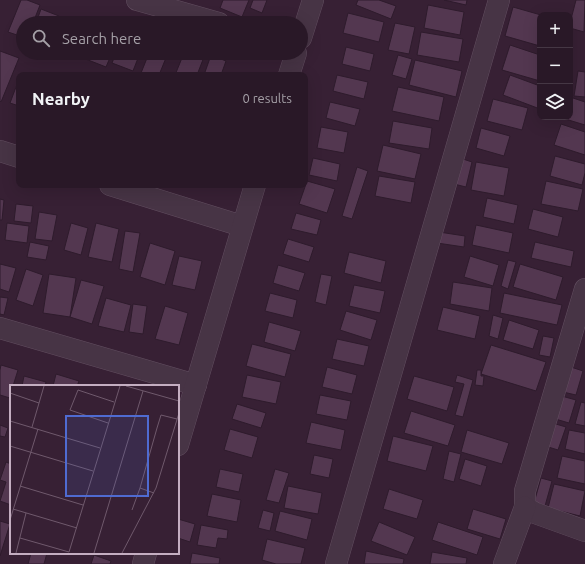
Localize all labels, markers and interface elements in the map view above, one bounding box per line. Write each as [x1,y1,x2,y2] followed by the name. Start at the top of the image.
[537,12,573,120] map controls
[537,12,573,48] button: +
[16,16,308,60] search box
[30,27,52,49] icon: search
[62,30,141,47] text: Search here
[537,48,573,84] button: −
[537,84,573,120] button: layers
[32,89,90,108] text: Nearby
[242,91,292,105] text: 0 results
[10,385,179,554] inset map

